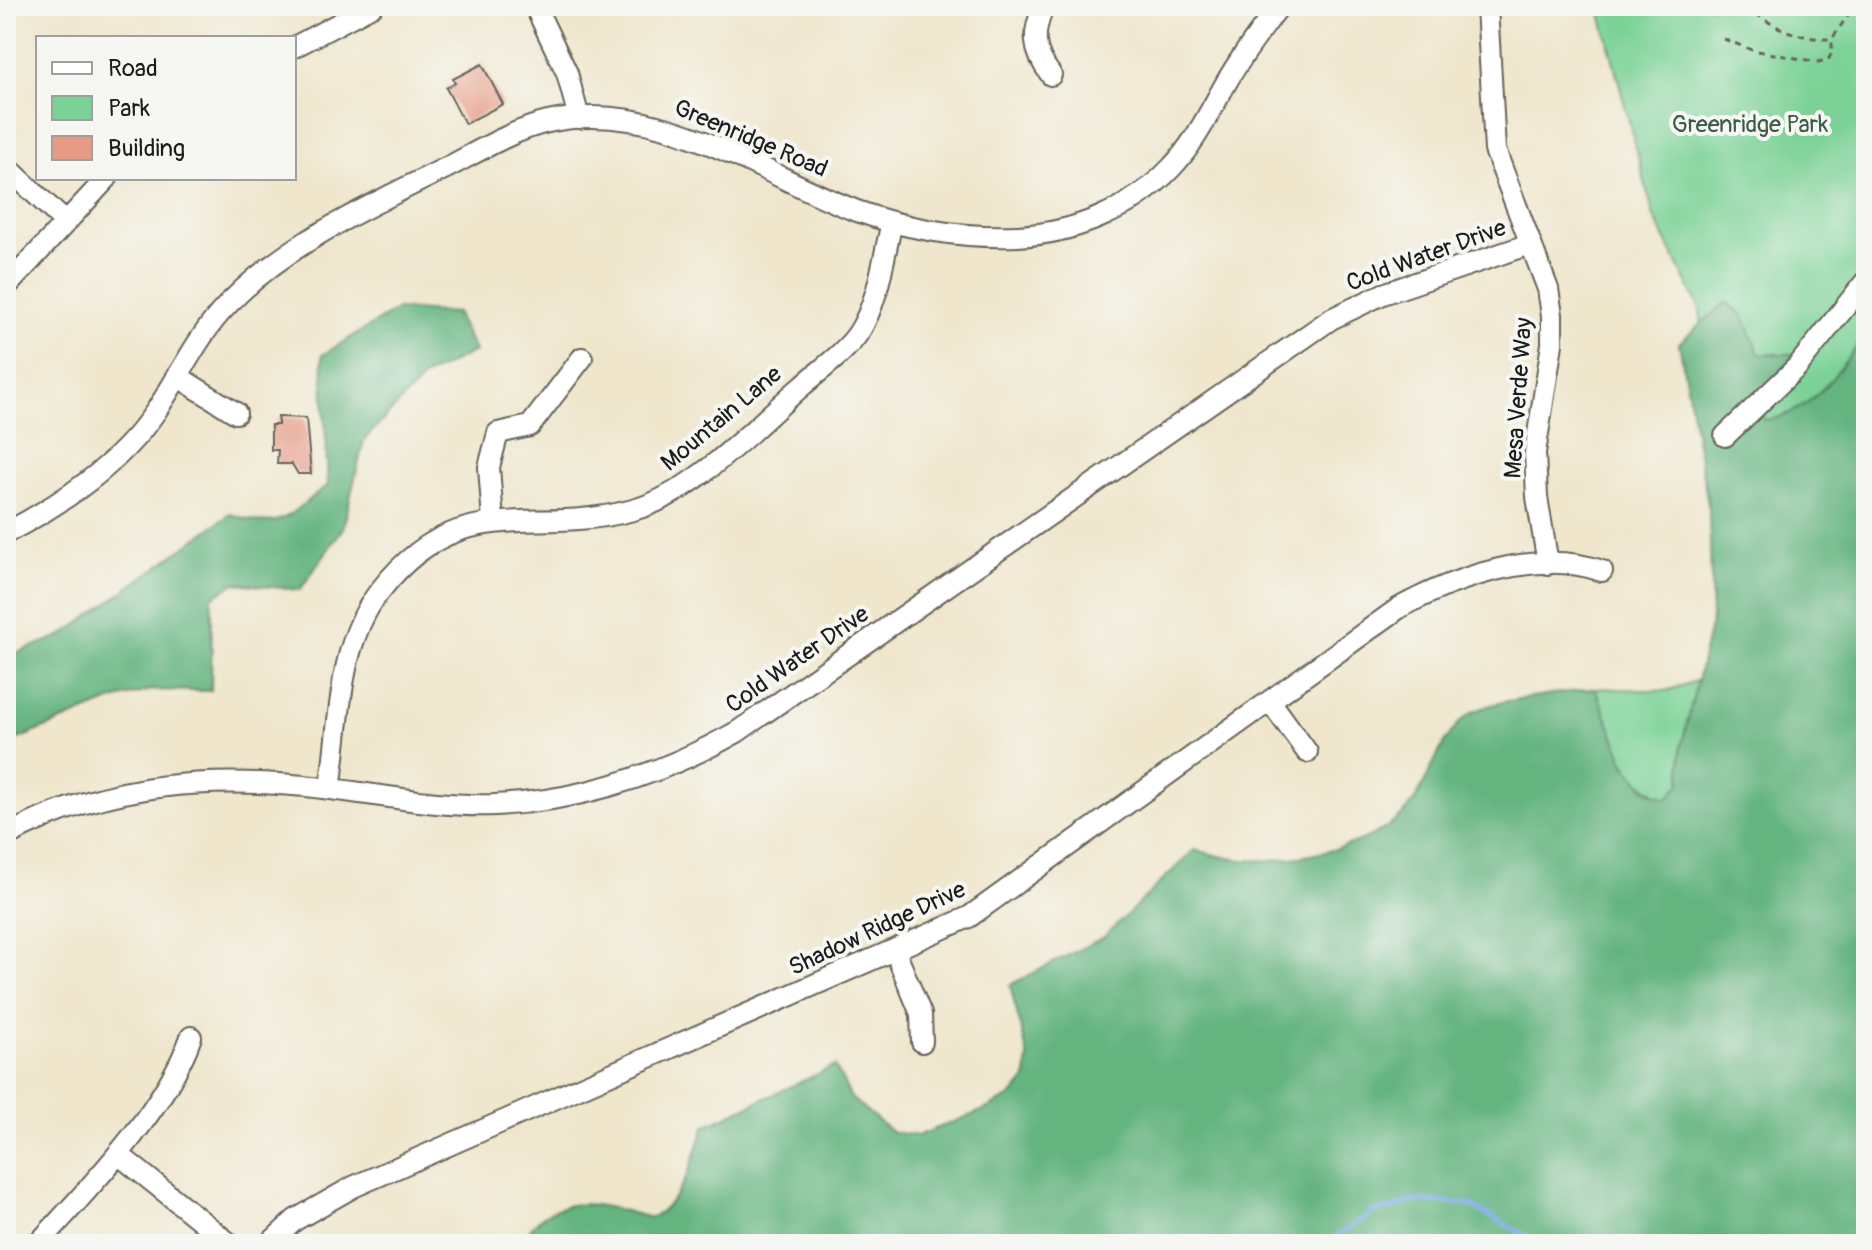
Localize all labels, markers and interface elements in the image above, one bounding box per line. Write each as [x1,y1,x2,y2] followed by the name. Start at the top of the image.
[36,36,296,180] legend
[108,54,158,83] text: Road
[670,93,832,184] street label: Greenridge Road
[108,94,150,123] text: Park
[1672,110,1828,139] park label: Greenridge Park
[108,134,185,163] text: Building
[1342,213,1510,298] street label: Cold Water Drive
[1498,316,1539,480] street label: Mesa Verde Way
[655,359,788,477] street label: Mountain Lane
[720,599,874,719] street label: Cold Water Drive
[784,875,970,982] street label: Shadow Ridge Drive

